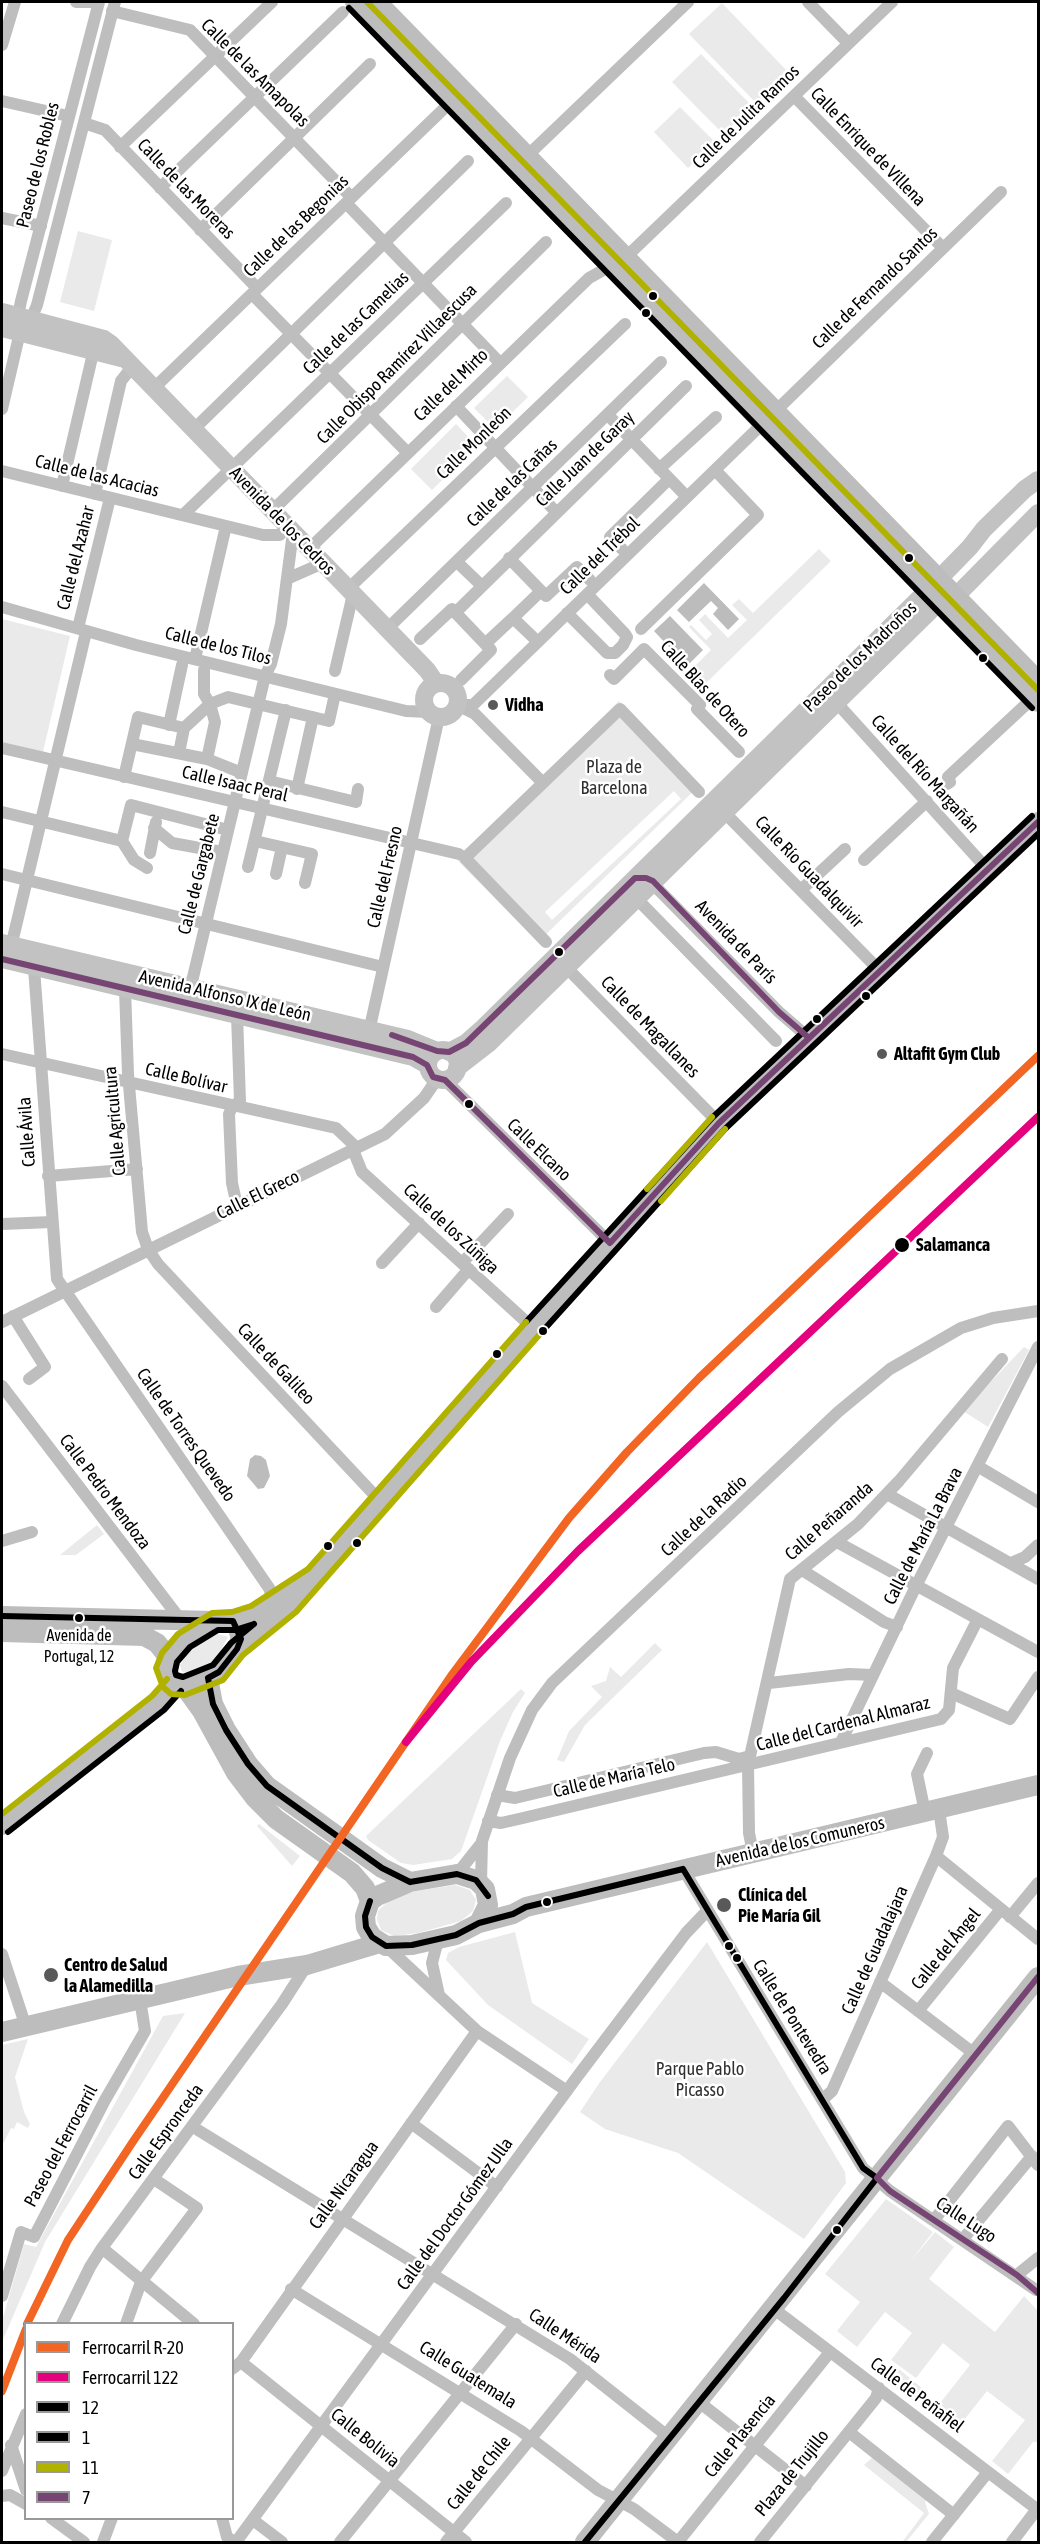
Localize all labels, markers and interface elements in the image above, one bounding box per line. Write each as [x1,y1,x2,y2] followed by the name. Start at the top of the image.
[196,14,314,132] street label: Calle de las Amapolas
[688,61,804,173] street label: Calle de Julita Ramos
[806,83,930,211] street label: Calle Enrique de Villena
[12,100,64,230] street label: Paseo de los Robles
[133,134,239,244] street label: Calle de las Moreras
[239,170,353,282] street label: Calle de las Begonias
[808,223,942,353] street label: Calle de Fernando Santos
[299,267,413,379] street label: Calle de las Camelias
[312,279,482,449] street label: Calle Obispo Ramírez Villaescusa
[647,290,659,302] unlabelled marker
[640,307,652,319] unlabelled marker
[409,344,493,426] street label: Calle del Mirto
[432,402,516,484] street label: Calle Monleón
[531,407,639,511] street label: Calle Juan de Garay
[462,434,562,532] street label: Calle de las Cañas
[33,450,161,502] street label: Calle de las Acacias
[225,462,339,580] street label: Avenida de los Cedros
[53,504,99,612] street label: Calle del Azahar
[556,513,644,599] street label: Calle del Trébol
[903,552,915,564] unlabelled marker
[799,597,921,717] street label: Paseo de los Madroños
[163,622,273,670] street label: Calle de los Tilos
[656,636,754,742] street label: Calle Blas de Otero
[977,652,989,664] unlabelled marker
[505,694,544,716] place label: Vidha
[486,698,500,712] marker: Vidha
[866,711,984,837] street label: Calle del Río Margañán
[580,756,648,798] park label: Plaza de Barcelona
[180,761,290,807] street label: Calle Isaac Peral
[174,811,224,937] street label: Calle de Gargabete
[750,812,868,932] street label: Calle Río Guadalquivir
[363,824,407,930] street label: Calle del Fresno
[691,896,781,988] street label: Avenida de París
[553,946,565,958] unlabelled marker
[137,966,313,1026] street label: Avenida Alfonso IX de León
[596,972,704,1082] street label: Calle de Magallanes
[860,990,872,1002] unlabelled marker
[811,1013,823,1025] unlabelled marker
[894,1043,1000,1065] place label: Altafit Gym Club
[875,1047,889,1061] marker: Altafit Gym Club
[143,1058,229,1098] street label: Calle Bolívar
[99,1065,131,1177] street label: Calle Agricultura
[14,1096,40,1168] street label: Calle Ávila
[463,1098,475,1110] unlabelled marker
[502,1114,576,1186] street label: Calle Elcano
[213,1166,303,1224] street label: Calle El Greco
[399,1179,503,1279] street label: Calle de los Zúñiga
[916,1234,990,1256] place label: Salamanca
[893,1236,911,1254] marker: Salamanca
[233,1319,319,1409] street label: Calle de Galileo
[537,1325,549,1337] unlabelled marker
[491,1348,503,1360] unlabelled marker
[132,1364,240,1506] street label: Calle de Torres Quevedo
[55,1430,155,1554] street label: Calle Pedro Mendoza
[879,1464,967,1608] street label: Calle de María La Brava
[657,1471,751,1561] street label: Calle de la Radio
[781,1477,877,1565] street label: Calle Peñaranda
[351,1537,363,1549] unlabelled marker
[322,1540,334,1552] unlabelled marker
[73,1612,85,1624] marker: Avenida de Portugal, 12
[44,1626,114,1664] place label: Avenida de Portugal, 12
[754,1692,932,1756] street label: Calle del Cardenal Almaraz
[551,1753,677,1803] street label: Calle de María Telo
[713,1812,887,1872] street label: Avenida de los Comuneros
[837,1883,913,2017] street label: Calle de Guadalajara
[738,1884,821,1926] place label: Clínica del Pie María Gil
[541,1896,553,1908] unlabelled marker
[715,1896,733,1914] marker: Clínica del Pie María Gil
[907,1904,985,1994] street label: Calle del Ángel
[723,1940,735,1952] unlabelled marker
[731,1952,743,1964] unlabelled marker
[64,1954,168,1996] place label: Centro de Salud la Alamedilla
[748,1955,836,2079] street label: Calle de Pontevedra
[42,1966,60,1984] marker: Centro de Salud la Alamedilla
[656,2058,744,2100] park label: Parque Pablo Picasso
[124,2080,208,2184] street label: Calle Espronceda
[20,2081,102,2211] street label: Paseo del Ferrocarril
[392,2133,518,2295] street label: Calle del Doctor Gómez Ulla
[305,2136,383,2234] street label: Calle Nicaragua
[932,2192,1000,2248] street label: Calle Lugo
[831,2224,843,2236] unlabelled marker
[525,2304,605,2368] street label: Calle Mérida
[24,2322,234,2520] legend
[82,2337,184,2358] text: Ferrocarril R-20
[415,2337,521,2413] street label: Calle Guatemala
[866,2353,968,2437] street label: Calle de Peñafiel
[82,2367,179,2388] text: Ferrocarril 122
[700,2390,780,2482] street label: Calle Plasencia
[82,2397,99,2418] text: 12
[326,2404,404,2472] street label: Calle Bolivia
[750,2425,834,2521] street label: Plaza de Trujillo
[82,2427,90,2448] text: 1
[442,2431,516,2515] street label: Calle de Chile
[82,2457,99,2478] text: 11
[82,2487,90,2508] text: 7

